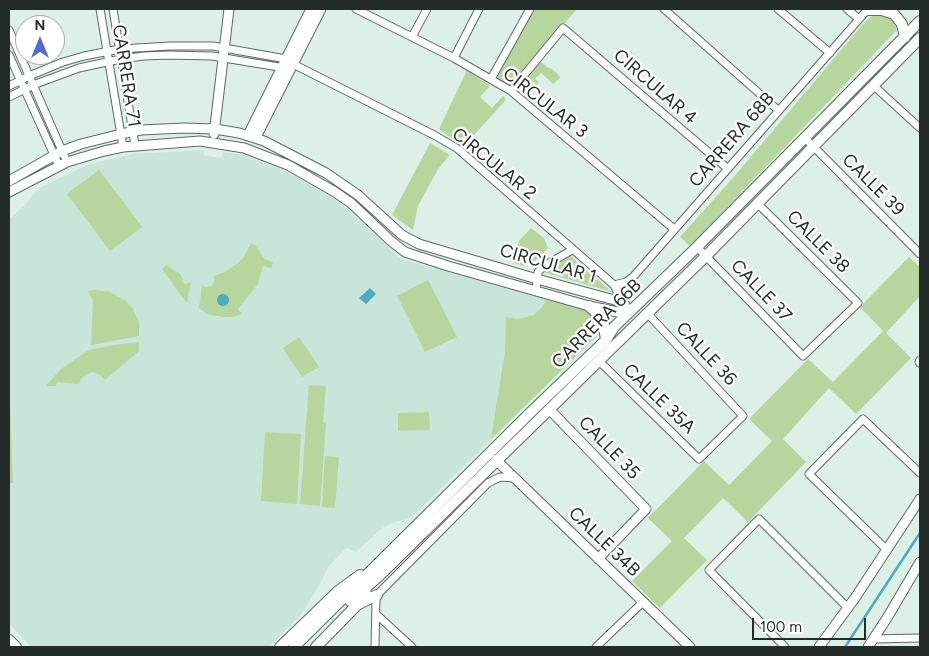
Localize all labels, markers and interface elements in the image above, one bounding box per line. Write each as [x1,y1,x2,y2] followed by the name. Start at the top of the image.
[15,15,65,65] north arrow
[35,17,45,34] text: N
[107,23,145,129] street label: CARRERA 71
[609,45,701,129] street label: CIRCULAR 4
[498,63,592,143] street label: CIRCULAR 3
[685,88,779,192] street label: CARRERA 68B
[448,123,540,205] street label: CIRCULAR 2
[837,149,909,221] street label: CALLE 39
[782,206,854,278] street label: CALLE 38
[497,240,599,288] street label: CIRCULAR 1
[726,255,796,327] street label: CALLE 37
[548,275,646,373] street label: CARRERA 66B
[671,318,741,390] street label: CALLE 36
[619,360,699,438] street label: CALLE 35A
[574,412,644,484] street label: CALLE 35
[564,503,644,581] street label: CALLE 34B
[754,608,868,640] scale bar
[760,618,802,636] text: 100 m

